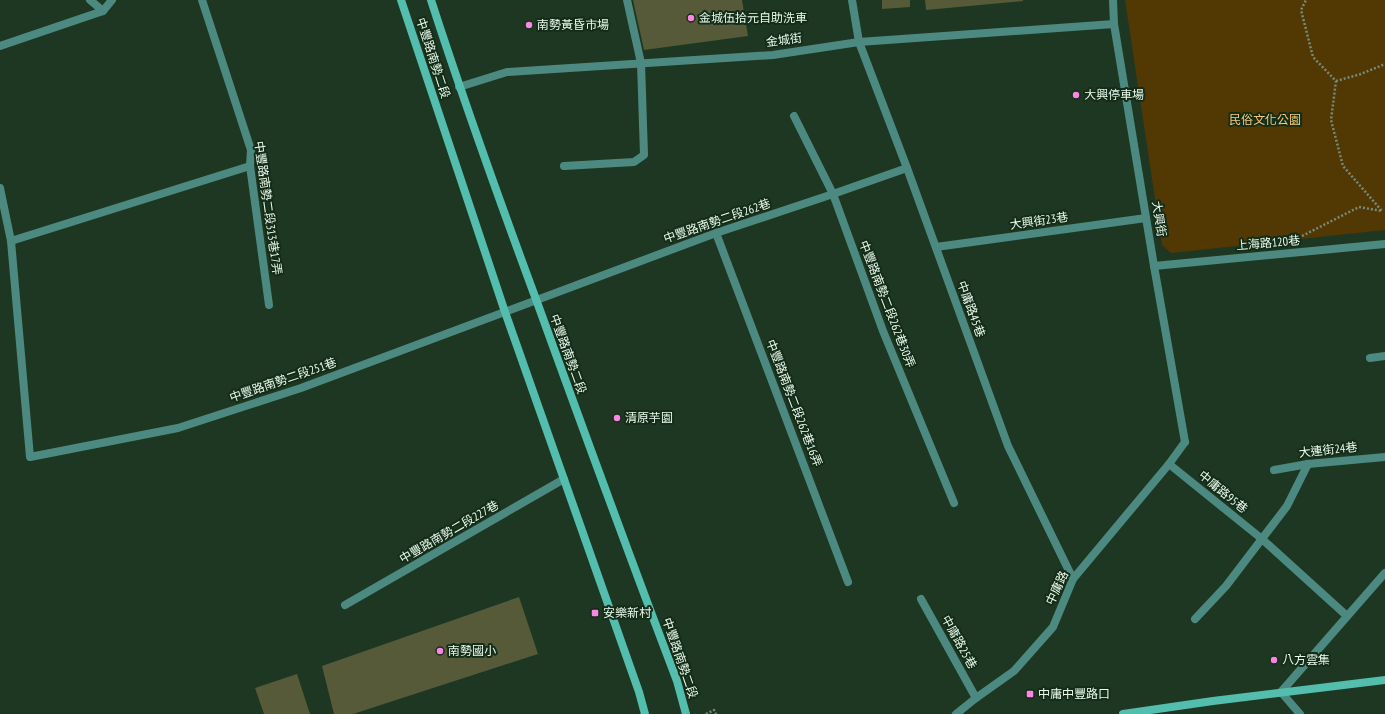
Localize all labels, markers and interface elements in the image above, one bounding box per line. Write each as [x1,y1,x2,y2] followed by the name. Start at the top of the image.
[699,10,807,25] place label: 金城伍拾元自助洗車
[686,13,696,23] marker: 金城伍拾元自助洗車
[413,16,454,100] street label: 中豐路南勢二段
[537,17,609,32] place label: 南勢黃昏市場
[524,20,534,30] marker: 南勢黃昏市場
[765,30,803,49] street label: 金城街
[1084,87,1144,102] place label: 大興停車場
[1071,90,1081,100] marker: 大興停車場
[1229,112,1301,127] park label: 民俗文化公園
[252,140,285,276] street label: 中豐路南勢二段313巷17弄
[661,195,772,246] street label: 中豐路南勢二段262巷
[1149,200,1170,238] street label: 大興街
[1009,209,1069,232] street label: 大興街23巷
[1235,232,1301,253] street label: 上海路120巷
[856,238,919,370] street label: 中豐路南勢二段262巷30弄
[954,279,989,339] street label: 中庸路45巷
[547,312,590,396] street label: 中豐路南勢二段
[763,337,826,469] street label: 中豐路南勢二段262巷16弄
[227,354,338,405] street label: 中豐路南勢二段251巷
[625,410,673,425] place label: 清原芋園
[612,413,622,423] marker: 清原芋園
[1298,439,1358,460] street label: 大連街24巷
[1196,467,1251,516] street label: 中庸路95巷
[396,497,501,566] street label: 中豐路南勢二段227巷
[1042,568,1071,607] street label: 中庸路
[603,605,652,620] place label: 安樂新村
[590,608,600,618] marker: 安樂新村
[939,612,980,671] street label: 中庸路25巷
[660,616,701,700] street label: 中豐路南勢二段
[448,643,496,658] place label: 南勢國小
[435,646,445,656] marker: 南勢國小
[1282,652,1330,667] place label: 八方雲集
[1269,655,1279,665] marker: 八方雲集
[1038,686,1110,701] place label: 中庸中豐路口
[1025,689,1035,699] marker: 中庸中豐路口

